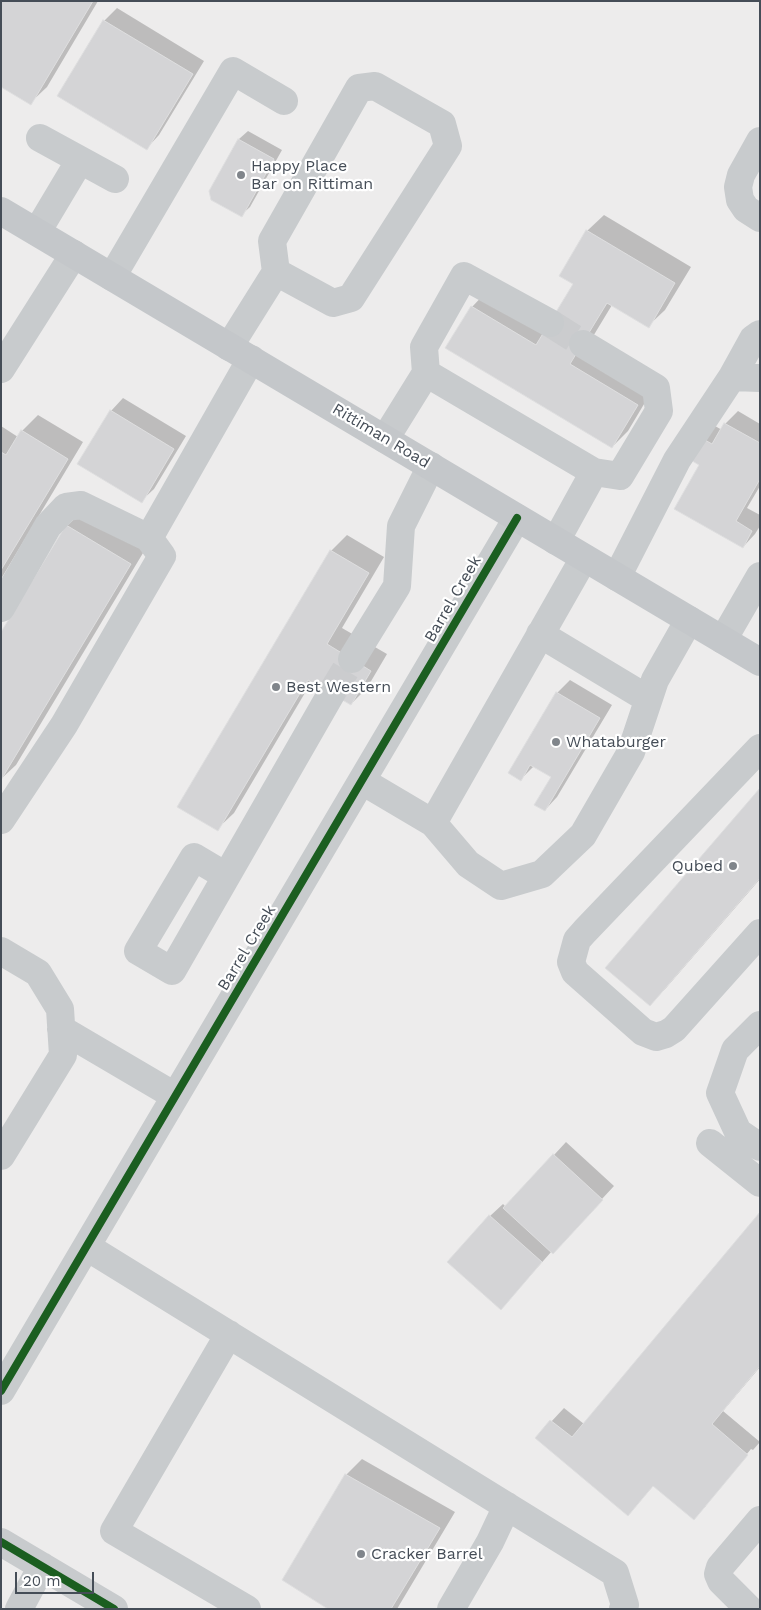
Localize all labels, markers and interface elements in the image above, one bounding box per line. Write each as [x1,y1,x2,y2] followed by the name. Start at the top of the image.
[251,156,373,194] place label: Happy Place Bar on Rittiman
[235,169,247,181] marker: Happy Place Bar on Rittiman
[329,399,433,473] street label: Rittiman Road
[421,552,485,646] street label: Barrel Creek
[286,677,391,697] place label: Best Western
[270,681,282,693] marker: Best Western
[566,732,666,752] place label: Whataburger
[550,736,562,748] marker: Whataburger
[672,856,723,876] place label: Qubed
[727,860,739,872] marker: Qubed
[214,902,280,994] street label: Barrel Creek
[371,1544,483,1564] place label: Cracker Barrel
[355,1548,367,1560] marker: Cracker Barrel
[18,1562,96,1594] scale bar
[23,1572,61,1590] text: 20 m

